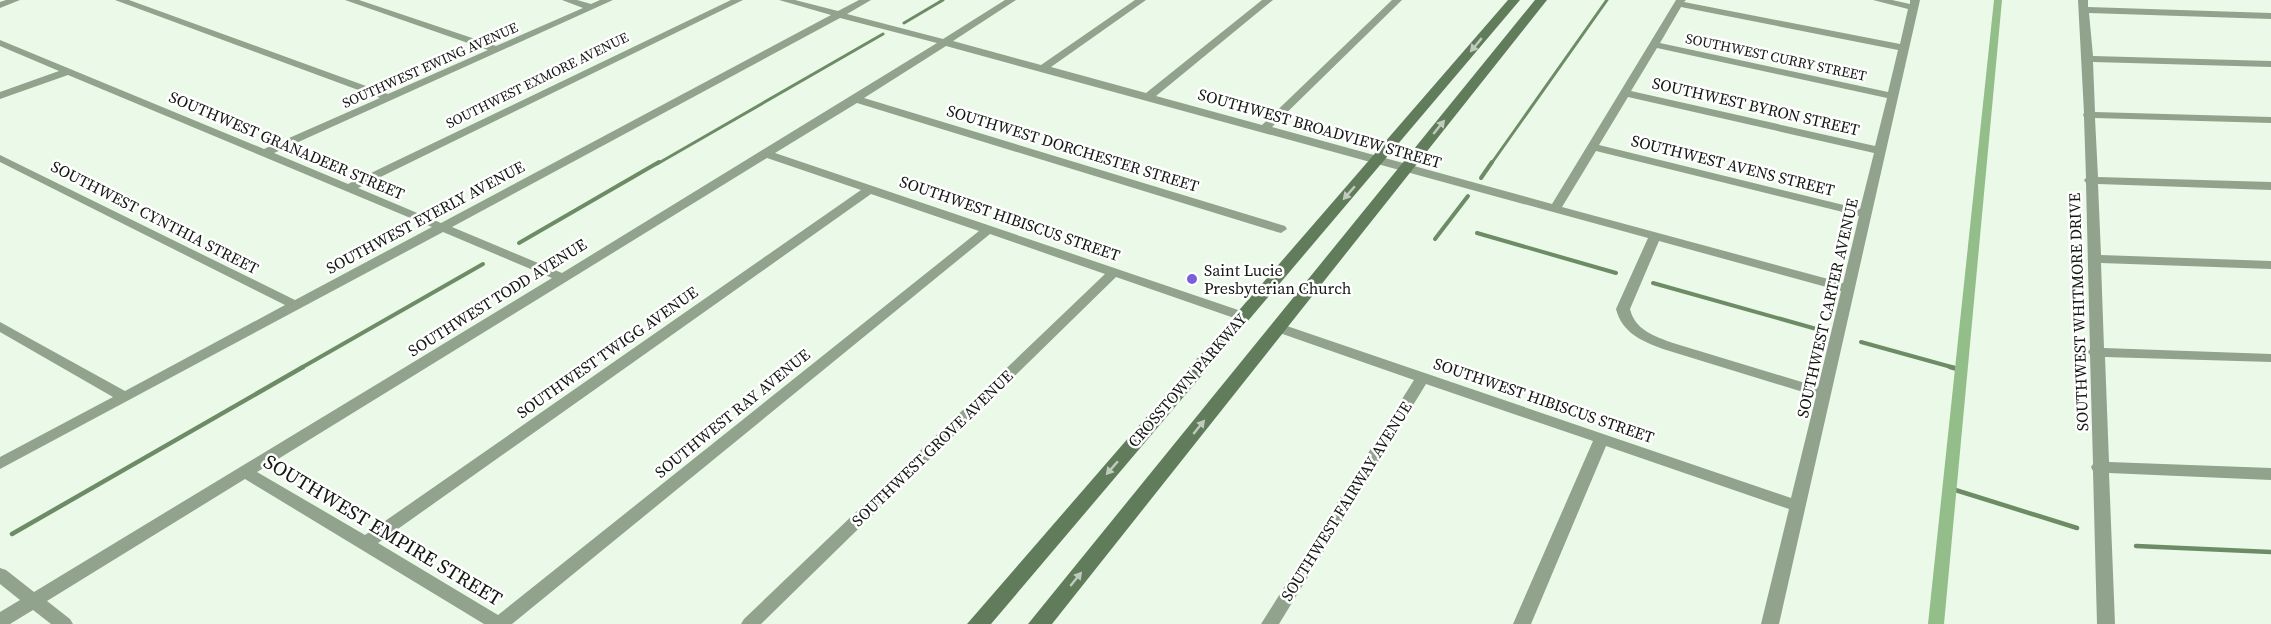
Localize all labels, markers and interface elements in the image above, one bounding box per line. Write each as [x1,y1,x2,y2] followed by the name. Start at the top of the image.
[339,17,521,113] street label: SOUTHWEST EWING AVENUE
[442,27,632,133] street label: SOUTHWEST EXMORE AVENUE
[1684,28,1869,86] street label: SOUTHWEST CURRY STREET
[1470,37,1483,52] one-way arrow
[1650,71,1862,141] street label: SOUTHWEST BYRON STREET
[1196,83,1445,173] street label: SOUTHWEST BROADVIEW STREET
[166,85,408,205] street label: SOUTHWEST GRANADEER STREET
[944,99,1202,197] street label: SOUTHWEST DORCHESTER STREET
[1432,119,1445,135] one-way arrow
[1629,129,1837,201] street label: SOUTHWEST AVENS STREET
[47,155,263,279] street label: SOUTHWEST CYNTHIA STREET
[322,155,528,279] street label: SOUTHWEST EYERLY AVENUE
[897,170,1123,266] street label: SOUTHWEST HIBISCUS STREET
[1343,185,1356,200] one-way arrow
[2063,192,2093,432] street label: SOUTHWEST WHITMORE DRIVE
[1791,196,1863,420] street label: SOUTHWEST CARTER AVENUE
[403,233,591,361] street label: SOUTHWEST TODD AVENUE
[1204,259,1352,299] place label: Saint Lucie Presbyterian Church
[1185,272,1199,286] marker: Saint Lucie Presbyterian Church
[512,281,702,423] street label: SOUTHWEST TWIGG AVENUE
[1122,308,1252,452] street label: CROSSTOWN PARKWAY
[650,343,815,483] street label: SOUTHWEST RAY AVENUE
[1431,352,1657,448] street label: SOUTHWEST HIBISCUS STREET
[846,365,1018,531] street label: SOUTHWEST GROVE AVENUE
[1275,397,1417,605] street label: SOUTHWEST FAIRWAY AVENUE
[1192,420,1205,435] one-way arrow
[258,447,508,613] street label: SOUTHWEST EMPIRE STREET
[1106,460,1119,475] one-way arrow
[1070,571,1082,586] one-way arrow

